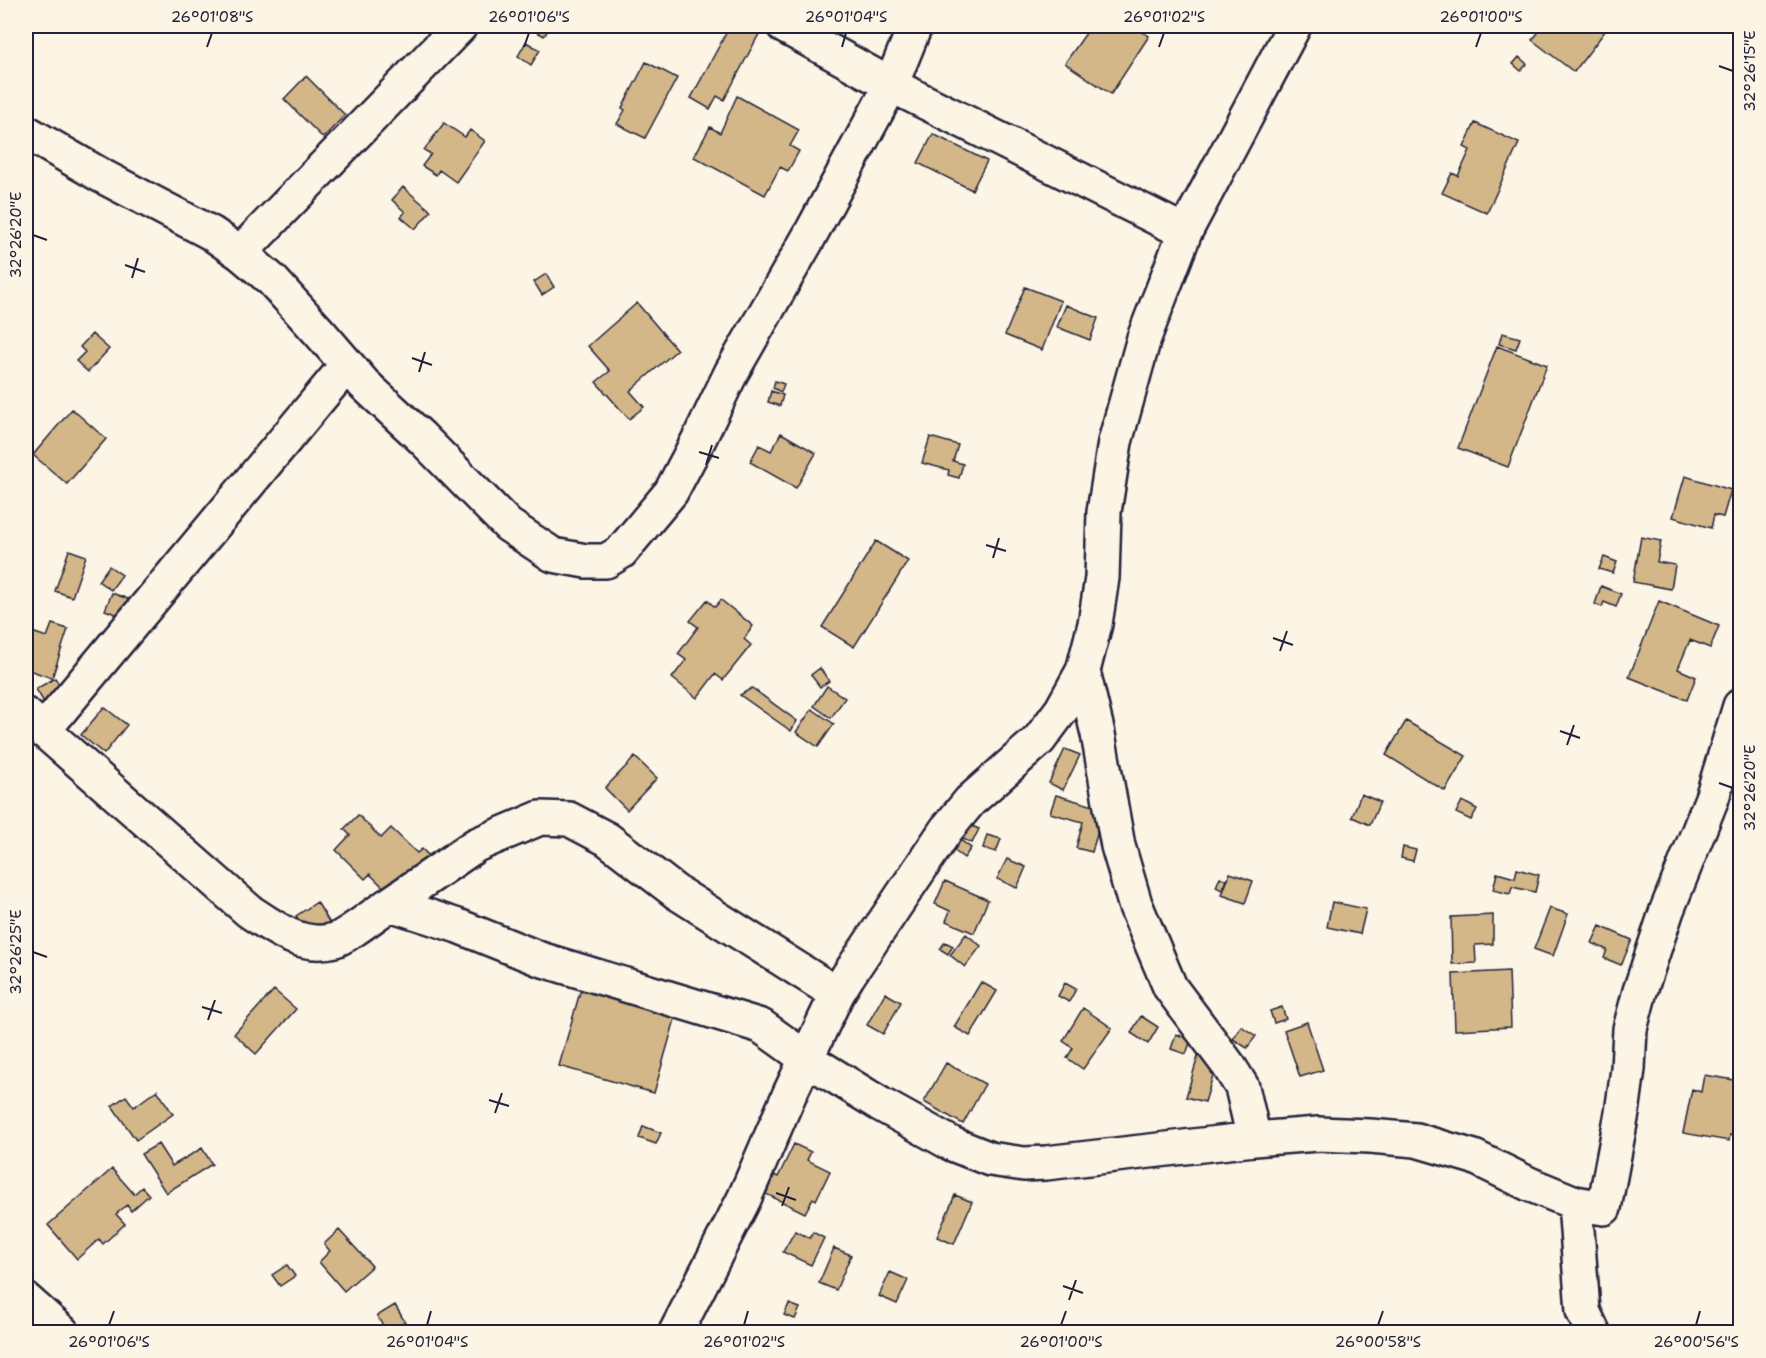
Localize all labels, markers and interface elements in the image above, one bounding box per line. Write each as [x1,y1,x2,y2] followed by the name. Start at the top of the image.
[171,7,253,27] text: 26°01'08"S
[488,7,570,27] text: 26°01'06"S
[805,7,887,27] text: 26°01'04"S
[1123,7,1205,27] text: 26°01'02"S
[1439,7,1523,27] text: 26°01'00"S
[1740,30,1760,112] text: 32°26'15"E
[6,192,26,278] text: 32°26'20"E
[1740,745,1760,831] text: 32°26'20"E
[6,909,26,995] text: 32°26'25"E
[68,1332,150,1352] text: 26°01'06"S
[386,1332,468,1352] text: 26°01'04"S
[703,1332,785,1352] text: 26°01'02"S
[1019,1332,1103,1352] text: 26°01'00"S
[1335,1332,1421,1352] text: 26°00'58"S
[1653,1332,1739,1352] text: 26°00'56"S

